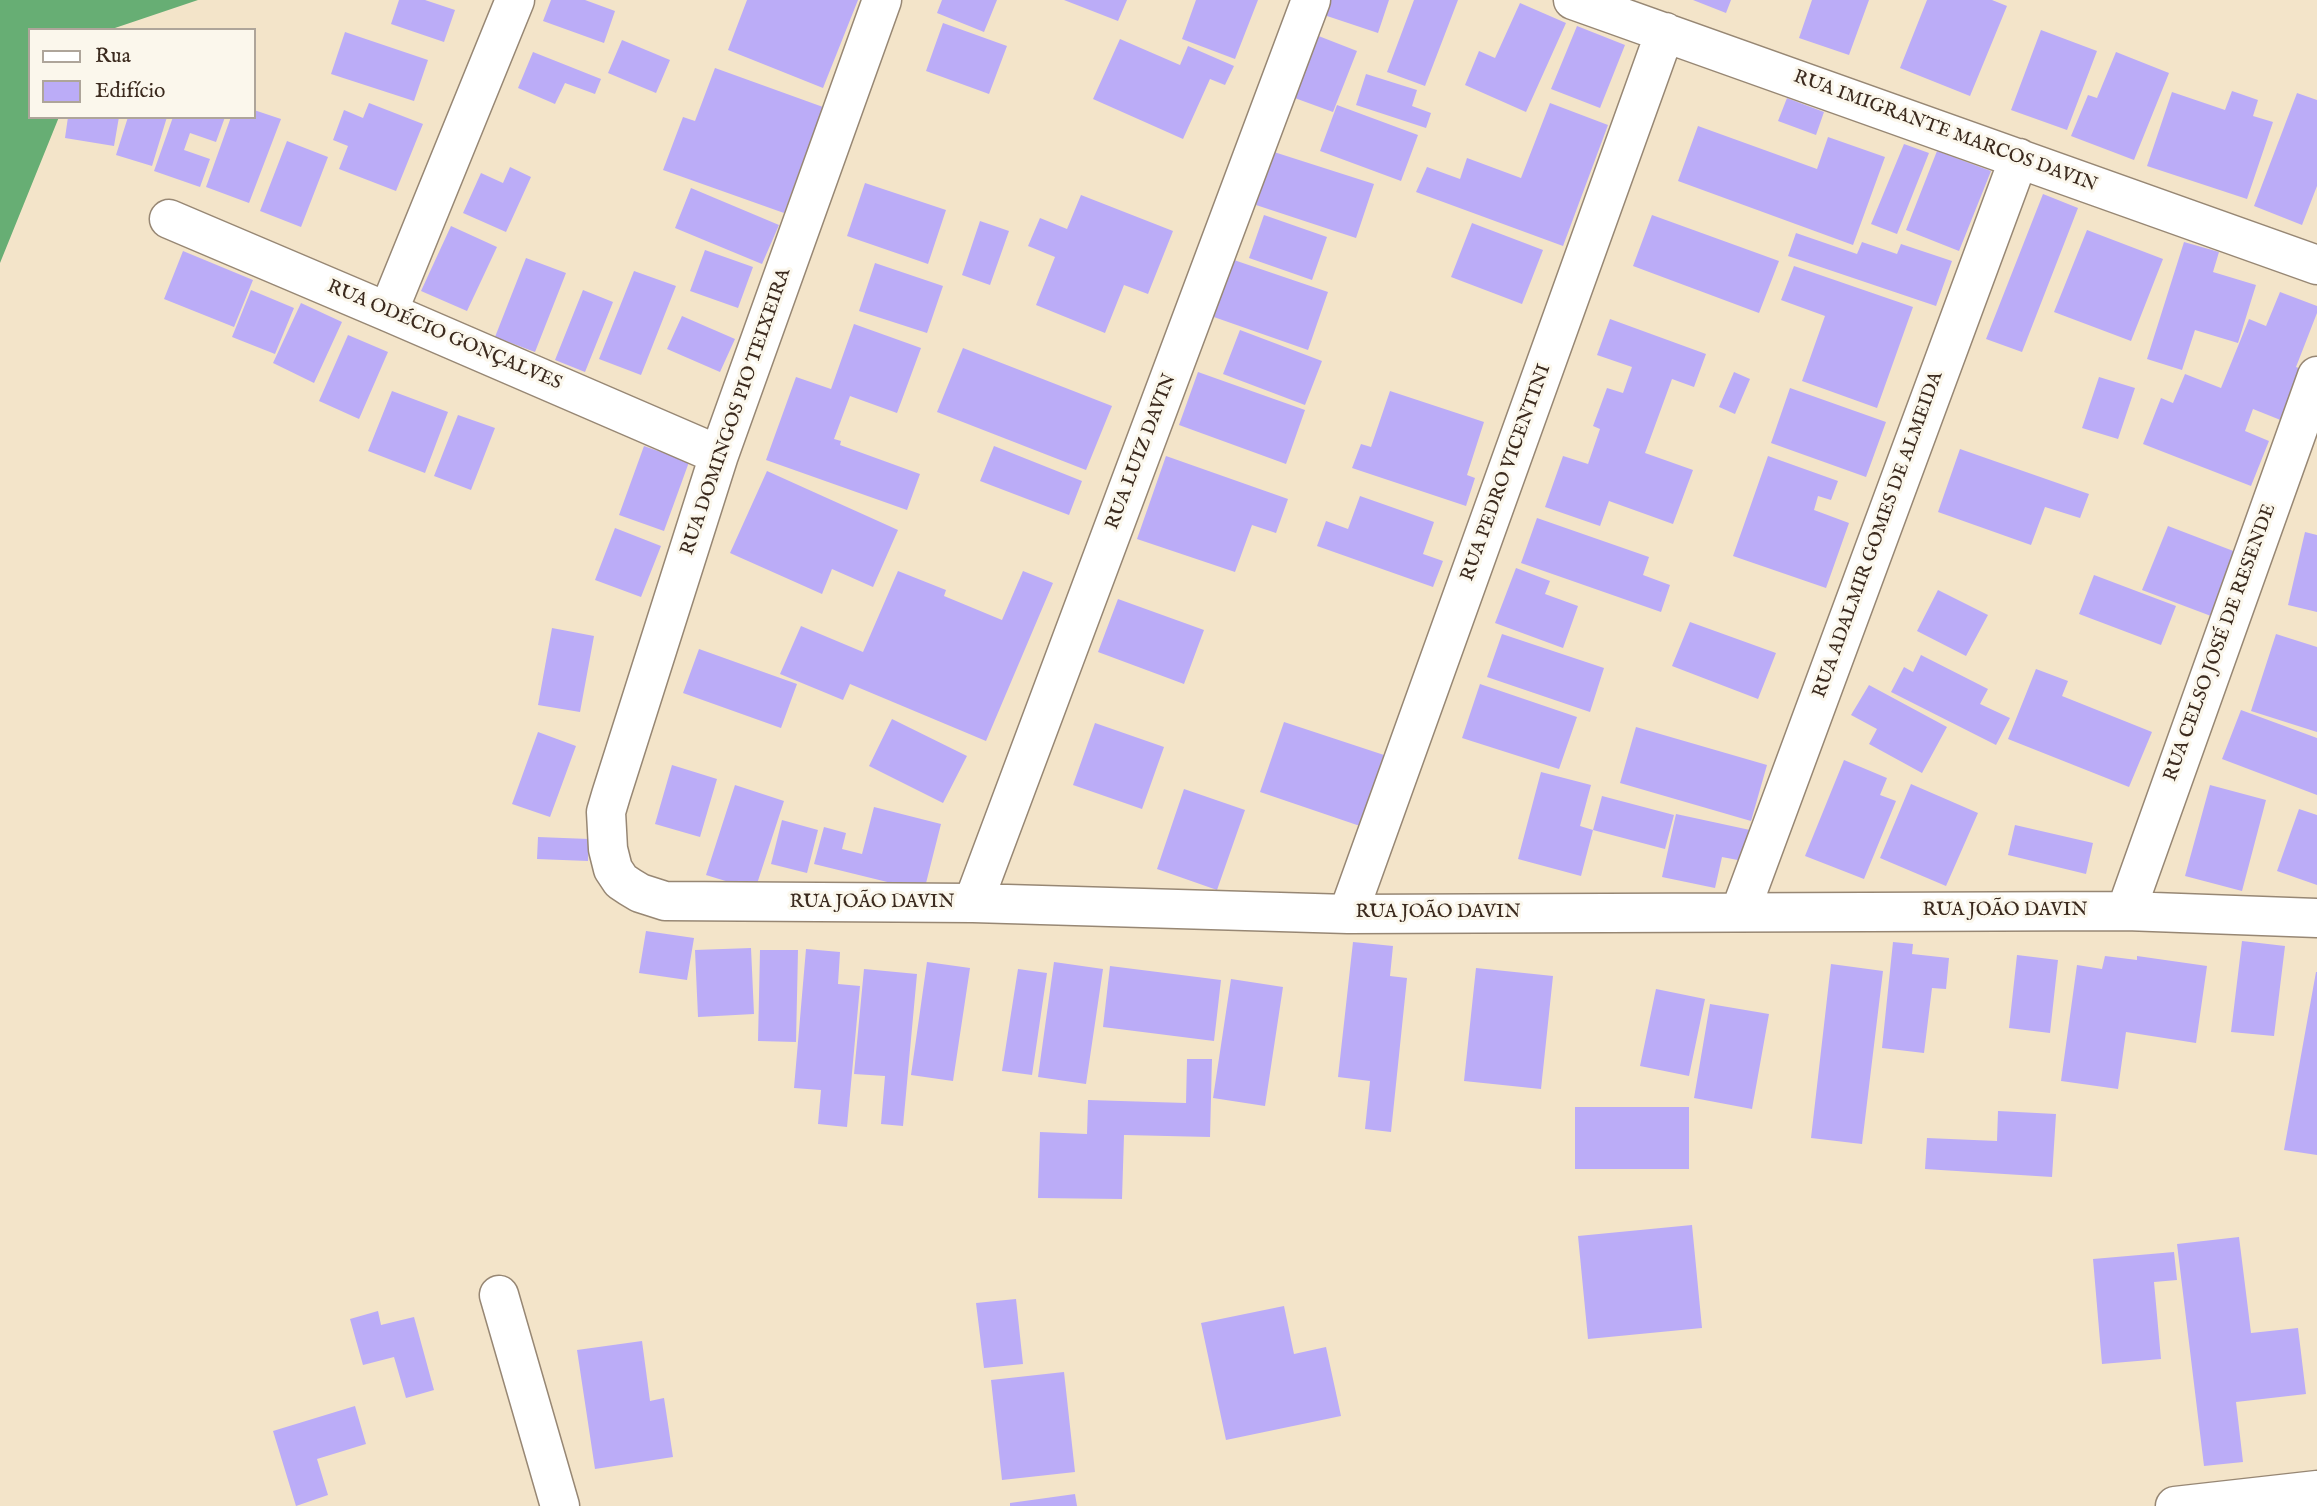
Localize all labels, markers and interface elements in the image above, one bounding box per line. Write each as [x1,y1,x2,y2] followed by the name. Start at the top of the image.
[28,28,256,119] legend
[95,43,131,70] text: Rua
[1790,66,2100,198] street label: RUA IMIGRANTE MARCOS DAVIN
[95,78,165,105] text: Edifício
[677,266,797,558] street label: RUA DOMINGOS PIO TEIXEIRA
[323,276,565,396] street label: RUA ODÉCIO GONÇALVES
[1457,361,1557,585] street label: RUA PEDRO VICENTINI
[1809,369,1949,701] street label: RUA ADALMIR GOMES DE ALMEIDA
[1102,371,1182,533] street label: RUA LUIZ DAVIN
[2160,501,2282,785] street label: RUA CELSO JOSÉ DE RESENDE
[789,892,955,914] street label: RUA JOÃO DAVIN
[1922,900,2088,922] street label: RUA JOÃO DAVIN
[1355,902,1521,924] street label: RUA JOÃO DAVIN

